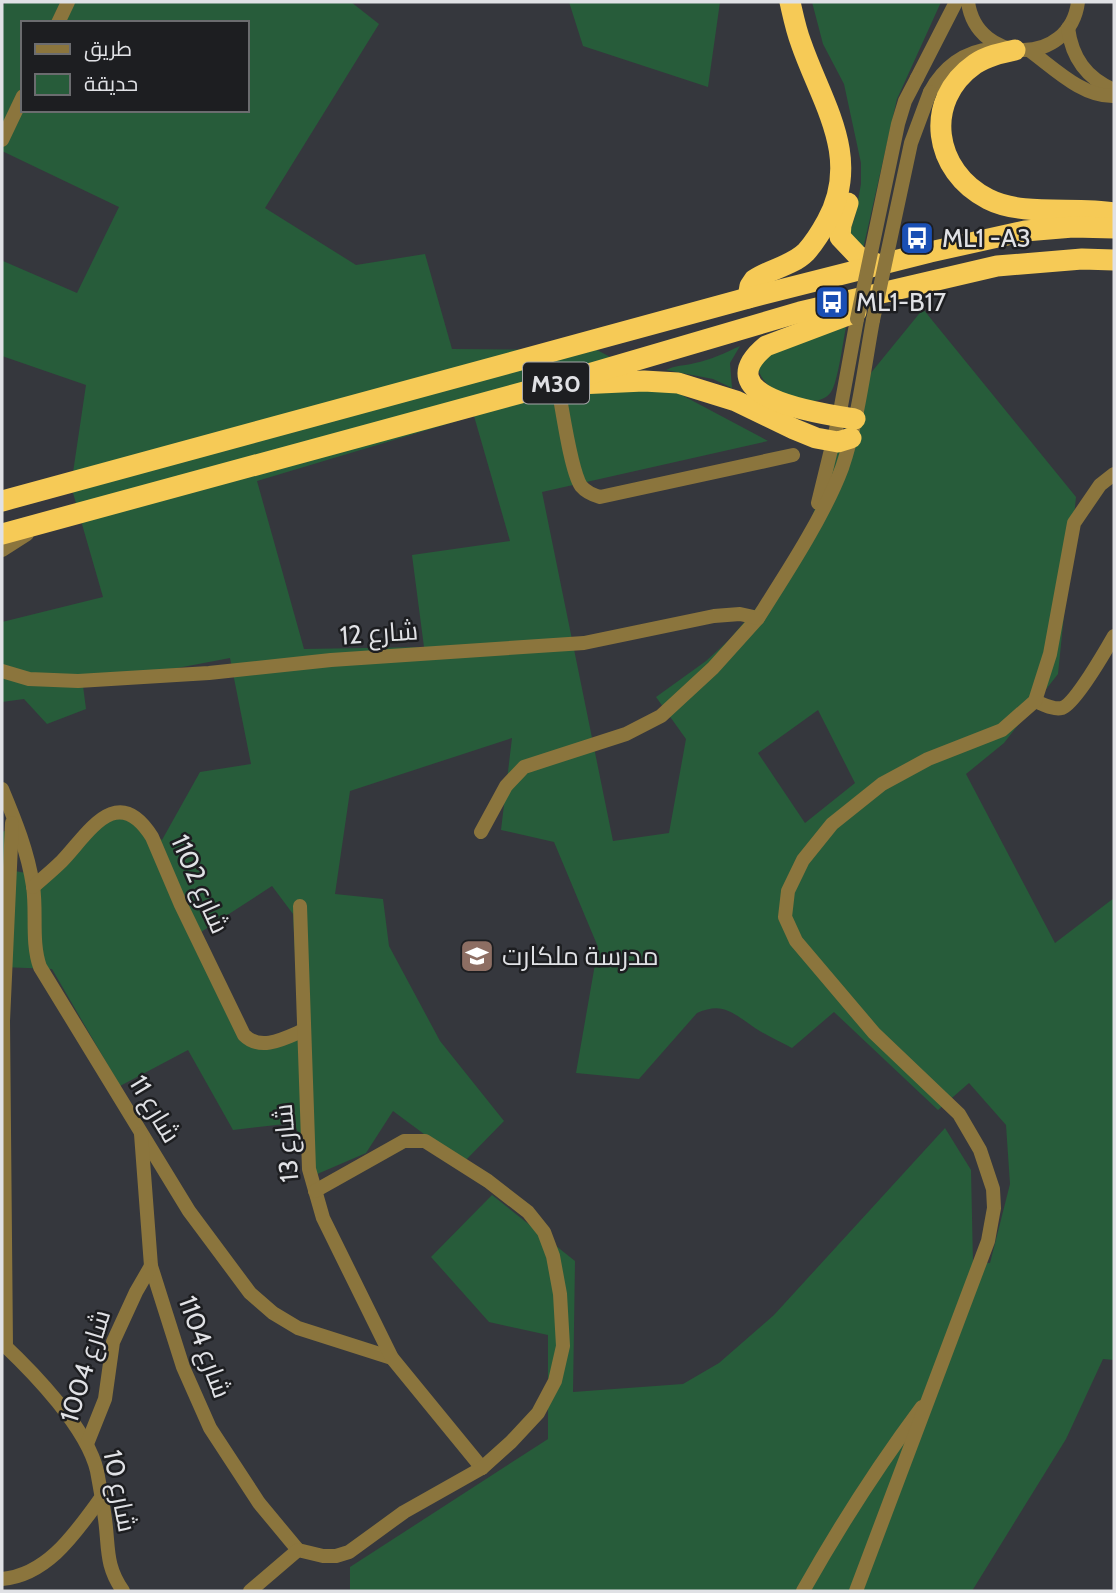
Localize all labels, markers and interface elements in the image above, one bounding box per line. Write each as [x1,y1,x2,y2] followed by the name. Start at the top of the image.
[21,21,248,112] legend
[84,36,132,62] text: طريق
[84,71,138,96] text: حديقة
[898,219,936,257] bus stop icon: ML1 -A3
[942,222,1031,254] place label: ML1 -A3
[813,283,851,321] bus stop icon: ML1-B17
[856,286,946,318] place label: ML1-B17
[523,362,589,404] road number: M30
[339,614,419,653] street label: شارع 12
[163,830,236,939] street label: شارع 1102
[458,937,496,975] school or university icon: مدرسة ملكارت
[502,940,659,972] place label: مدرسة ملكارت
[122,1069,188,1149] street label: شارع 11
[267,1102,306,1184] street label: شارع 13
[171,1292,238,1403] street label: شارع 1104
[53,1306,118,1426] street label: شارع 1004
[95,1447,144,1535] street label: شارع 10

